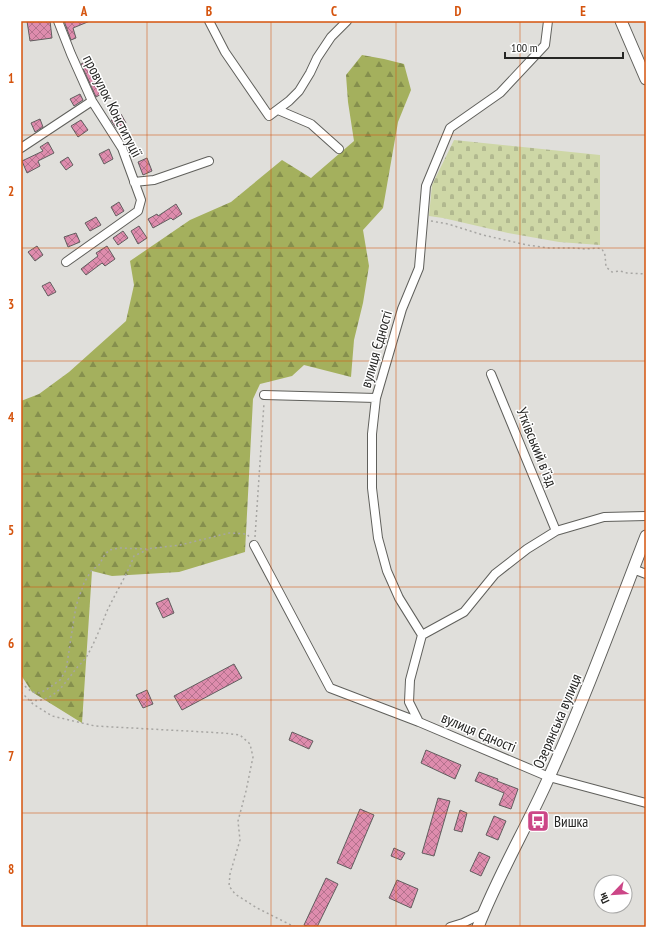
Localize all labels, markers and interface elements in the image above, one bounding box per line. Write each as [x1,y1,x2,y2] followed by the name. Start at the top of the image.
[80,3,88,20] text: A
[206,3,212,20] text: B
[331,3,337,20] text: C
[455,3,462,20] text: D
[580,3,586,20] text: E
[505,34,623,60] scale bar
[511,40,538,55] text: 100 m
[79,52,147,161] street label: провулок Конституції
[8,70,14,87] text: 1
[8,183,14,200] text: 2
[8,296,14,313] text: 3
[356,308,396,390] street label: вулиця Єдності
[513,405,562,490] street label: Утківський в'їзд
[8,409,15,426] text: 4
[8,522,14,539] text: 5
[8,635,14,652] text: 6
[528,671,586,771] street label: Озерянська вулиця
[439,708,519,756] street label: вулиця Єдності
[8,748,14,765] text: 7
[525,808,551,834] bus stop icon: Вишка
[554,812,588,831] place label: Вишка
[8,861,14,878] text: 8
[593,874,633,914] north arrow
[595,890,613,906] text: Пн

